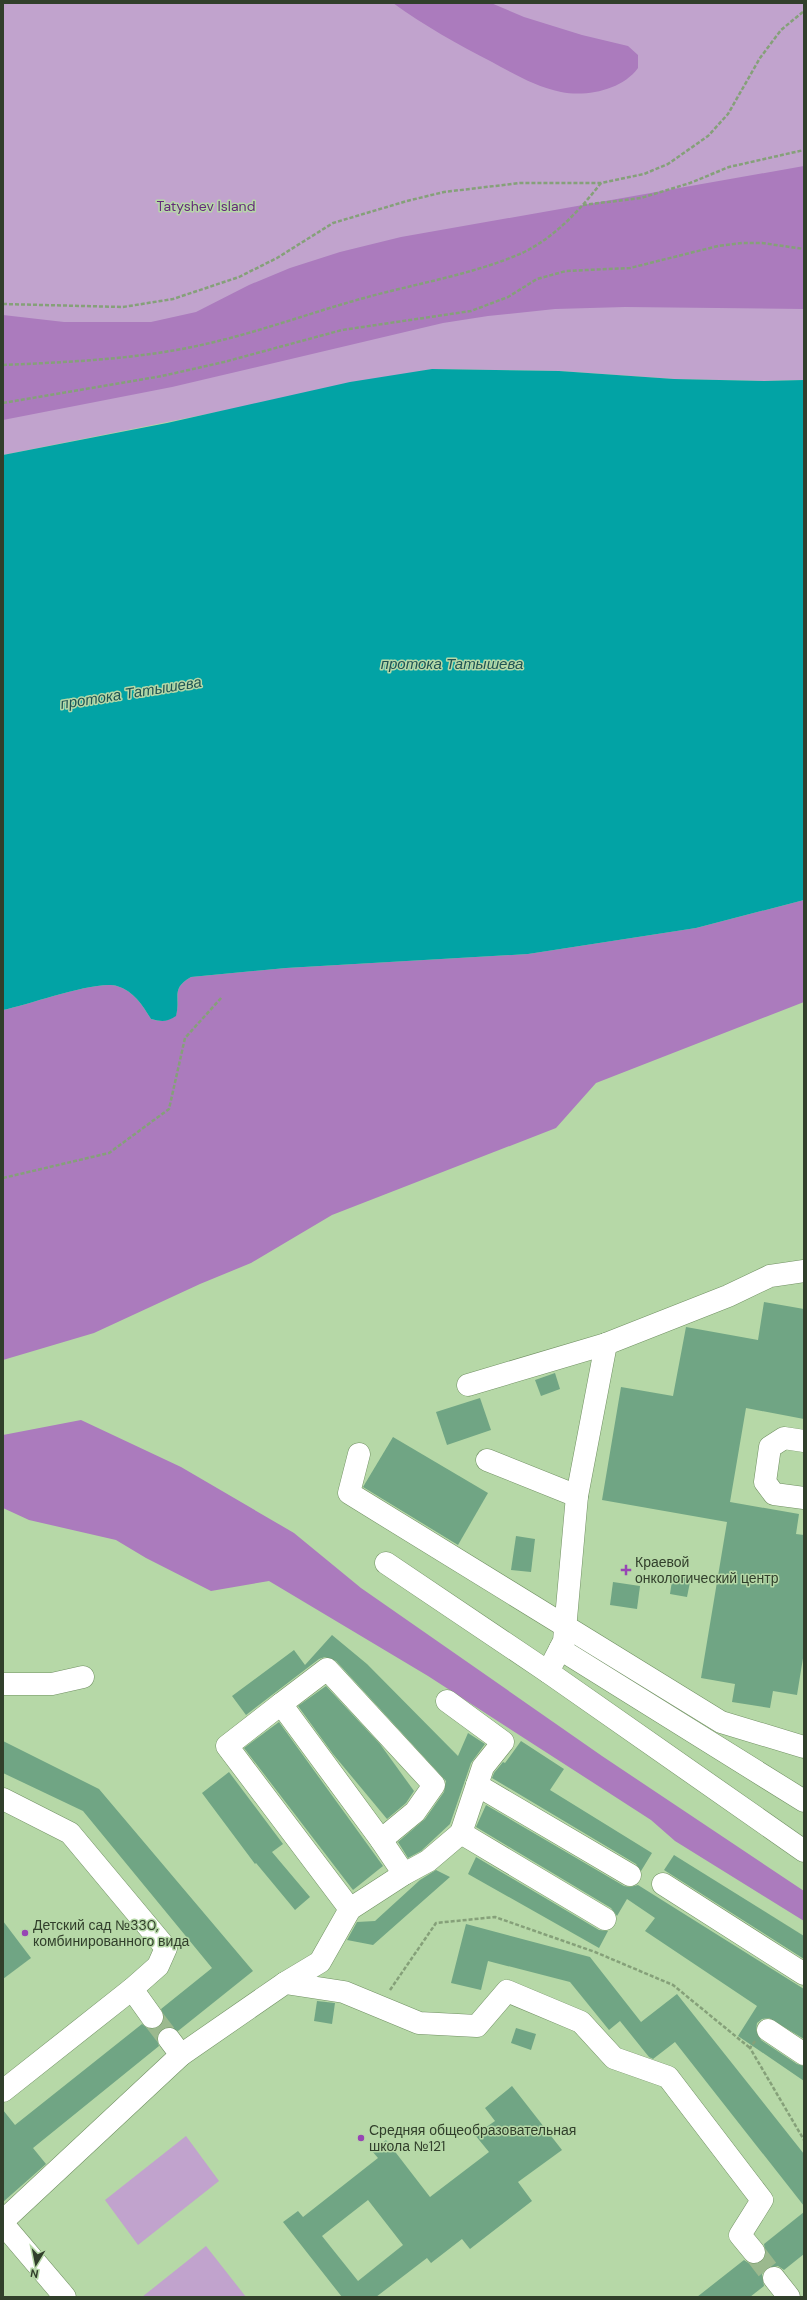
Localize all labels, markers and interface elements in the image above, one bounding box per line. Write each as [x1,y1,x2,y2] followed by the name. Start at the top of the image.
[157,197,255,215] park label: Tatyshev Island
[381,654,523,674] water label: протока Татышева
[59,672,203,714] water label: протока Татышева
[635,1553,779,1587] place label: Краевой онкологический центр
[620,1564,632,1576] marker: Краевой онкологический центр
[33,1916,190,1950] place label: Детский сад №330, комбинированного вида
[20,1928,30,1938] marker: Детский сад №330, комбинированного вида
[369,2121,576,2155] place label: Средняя общеобразовательная школа №121
[356,2133,366,2143] marker: Средняя общеобразовательная школа №121
[16,2244,56,2284] north arrow
[29,2266,39,2281] text: N

